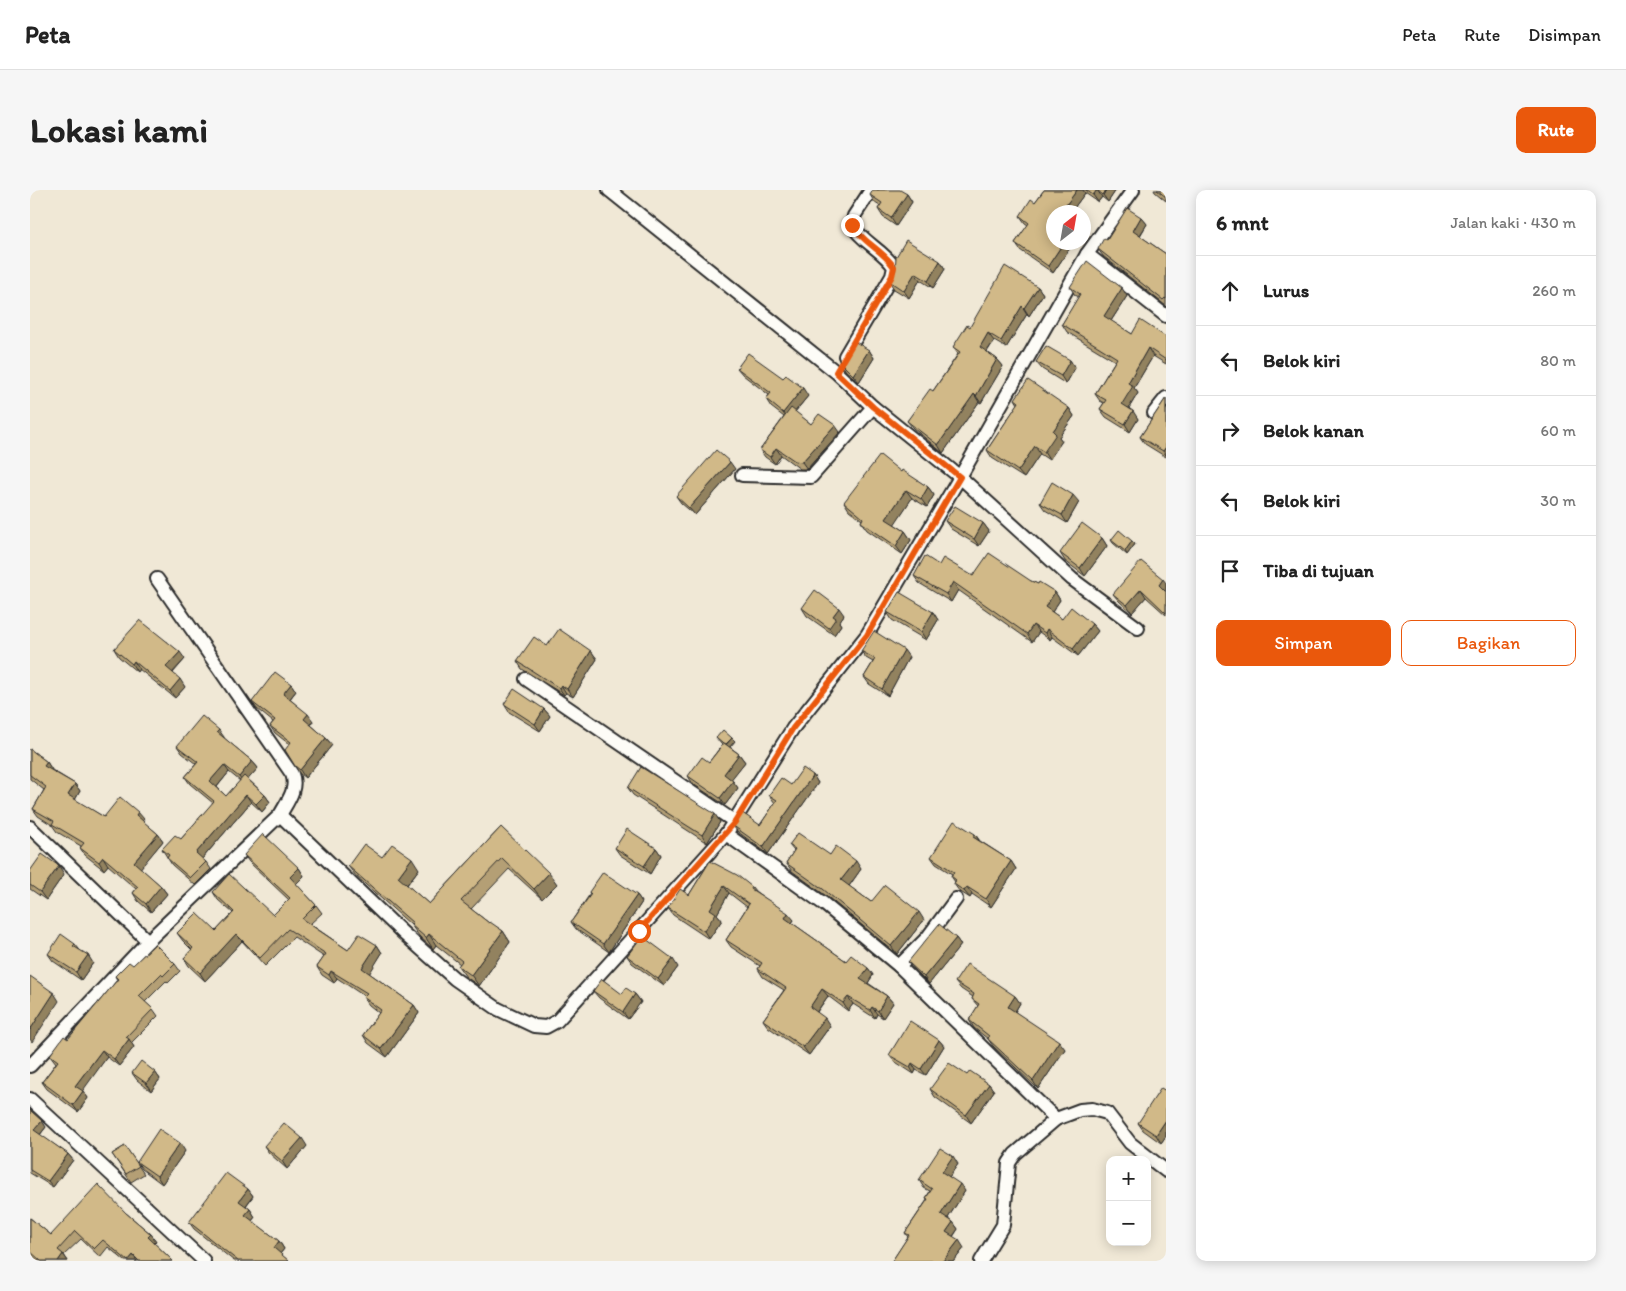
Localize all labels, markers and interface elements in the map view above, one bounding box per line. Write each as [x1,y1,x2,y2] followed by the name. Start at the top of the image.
[25,20,70,49] text: Peta
[1402,24,1436,46] text: Peta
[1464,24,1500,46] text: Rute
[1528,24,1601,46] text: Disimpan
[1516,107,1596,153] button: Rute
[30,109,208,151] text: Lokasi kami
[1046,205,1091,250] north arrow
[1216,210,1269,235] text: 6 mnt
[1450,213,1576,232] text: Jalan kaki · 430 m
[841,214,864,237] route end
[1216,277,1244,305] icon: ahead
[1263,279,1309,302] text: Lurus
[1532,281,1576,300] text: 260 m
[1216,347,1244,375] icon: left
[1263,349,1340,372] text: Belok kiri
[1540,351,1576,370] text: 80 m
[1216,417,1244,445] icon: right
[1263,419,1364,442] text: Belok kanan
[1541,421,1576,440] text: 60 m
[1216,487,1244,515] icon: left
[1263,489,1340,512] text: Belok kiri
[1540,491,1576,510] text: 30 m
[1216,557,1244,585] icon: arrive
[1263,559,1374,582] text: Tiba di tujuan
[1216,620,1391,666] button: Simpan
[1401,620,1576,666] button: Bagikan
[628,920,651,943] route start
[1106,1156,1151,1246] map controls
[1106,1156,1151,1201] button: +
[1106,1201,1151,1246] button: −

